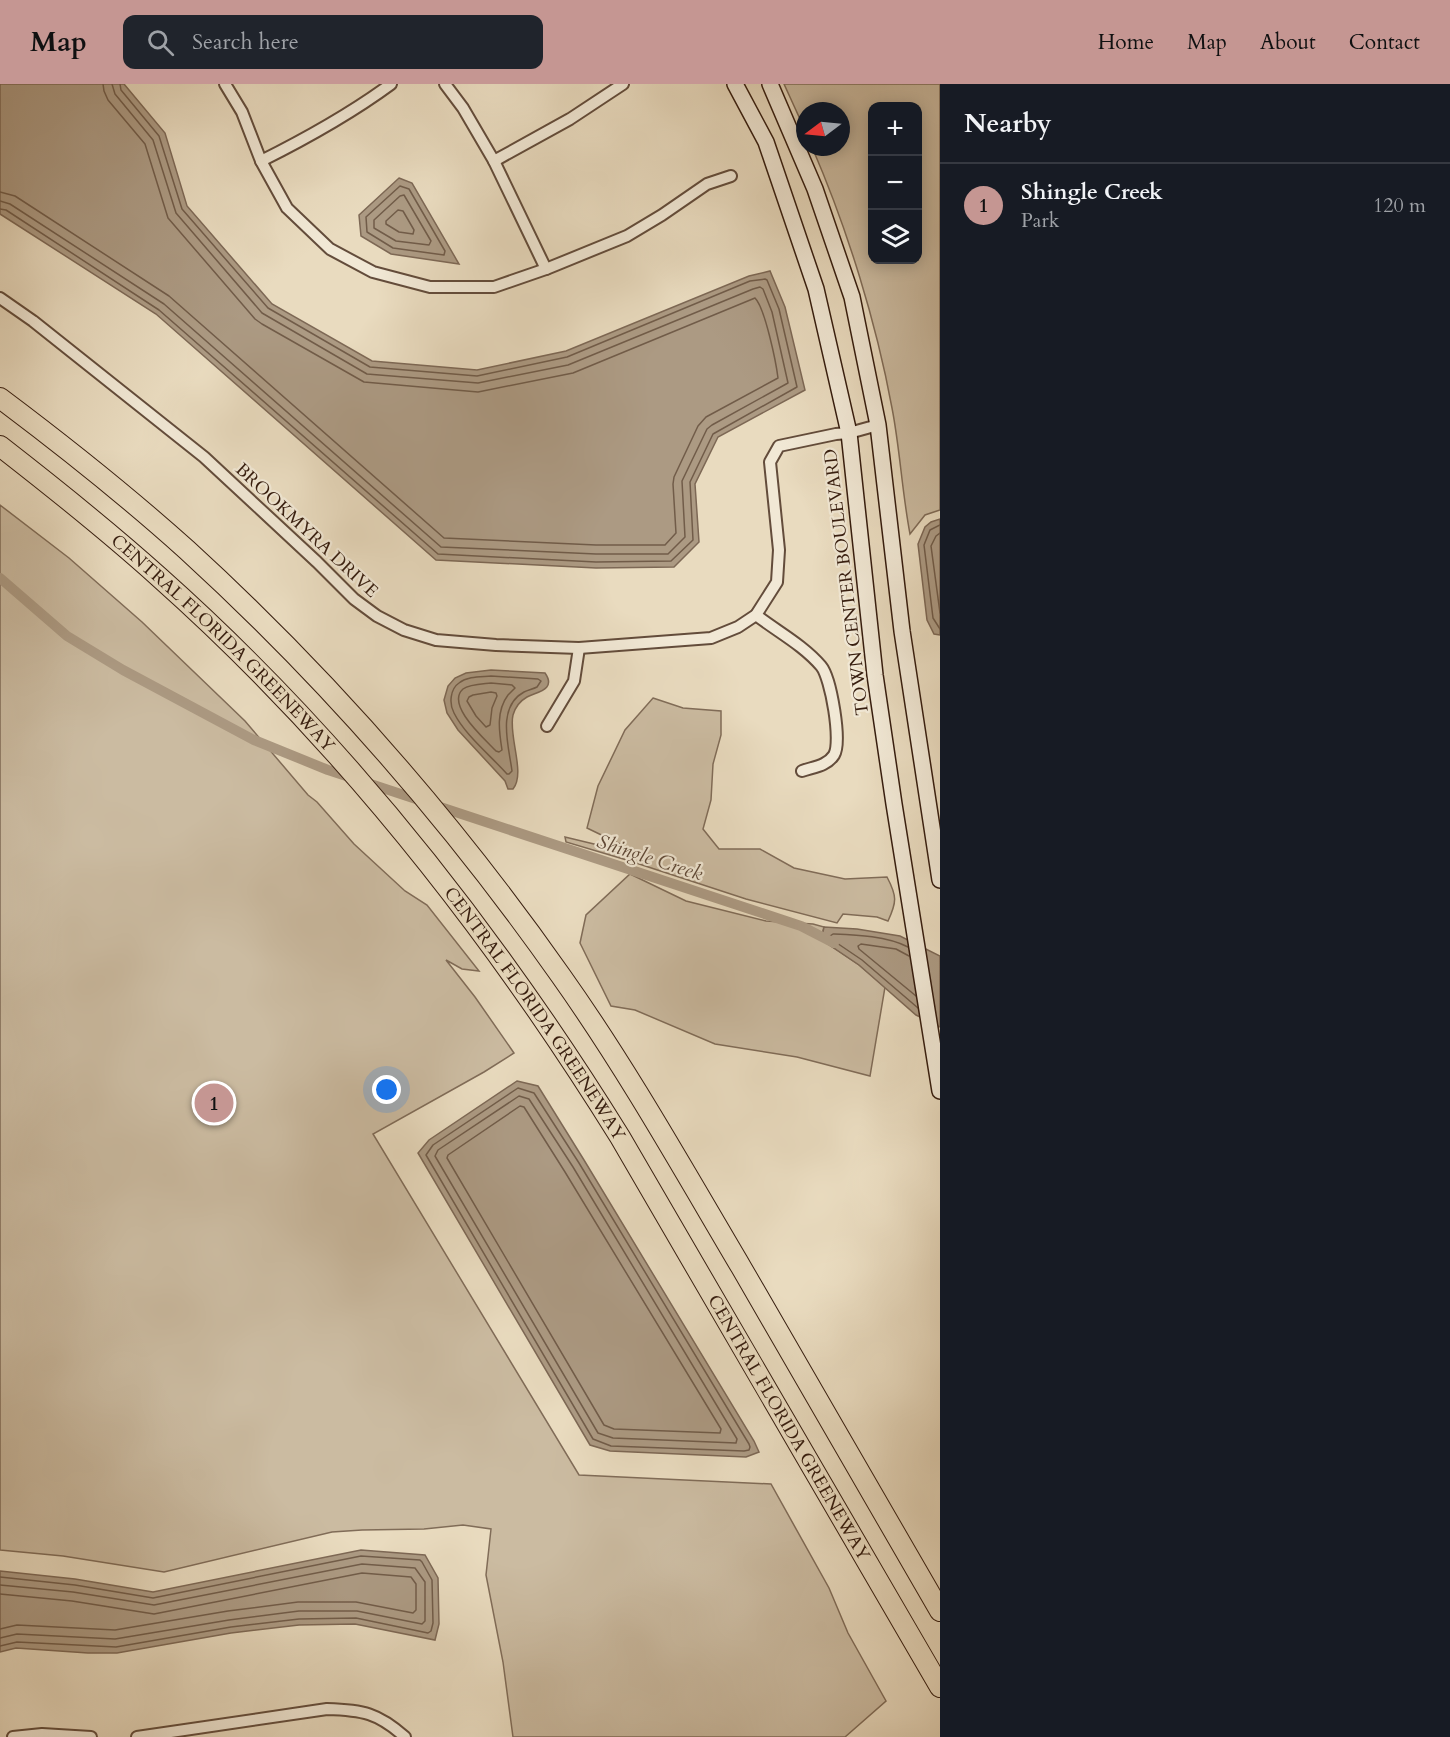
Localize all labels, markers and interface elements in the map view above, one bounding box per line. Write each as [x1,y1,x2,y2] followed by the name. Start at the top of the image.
[123,15,543,69] search box
[30,23,87,61] text: Map
[144,26,177,59] icon: search
[192,27,299,57] text: Search here
[1098,28,1154,57] text: Home
[1187,28,1227,57] text: Map
[1260,28,1316,57] text: About
[1349,28,1420,57] text: Contact
[796,102,850,156] north arrow
[868,102,922,264] map controls
[868,102,922,156] button: +
[964,106,1052,141] text: Nearby
[868,156,922,210] button: −
[1021,177,1163,207] text: Shingle Creek
[978,192,989,219] text: 1
[1373,192,1426,219] text: 120 m
[1021,207,1059,234] text: Park
[868,210,922,264] button: layers
[818,447,875,717] street label: TOWN CENTER BOULEVARD
[230,457,384,603] street label: BROOKMYRA DRIVE
[105,528,341,758] street label: CENTRAL FLORIDA GREENEWAY
[593,828,706,887] water label: Shingle Creek
[438,882,632,1146] street label: CENTRAL FLORIDA GREENEWAY
[372,1075,401,1104] your location
[194,1080,234,1126] pin: 1
[701,1290,876,1566] street label: CENTRAL FLORIDA GREENEWAY

